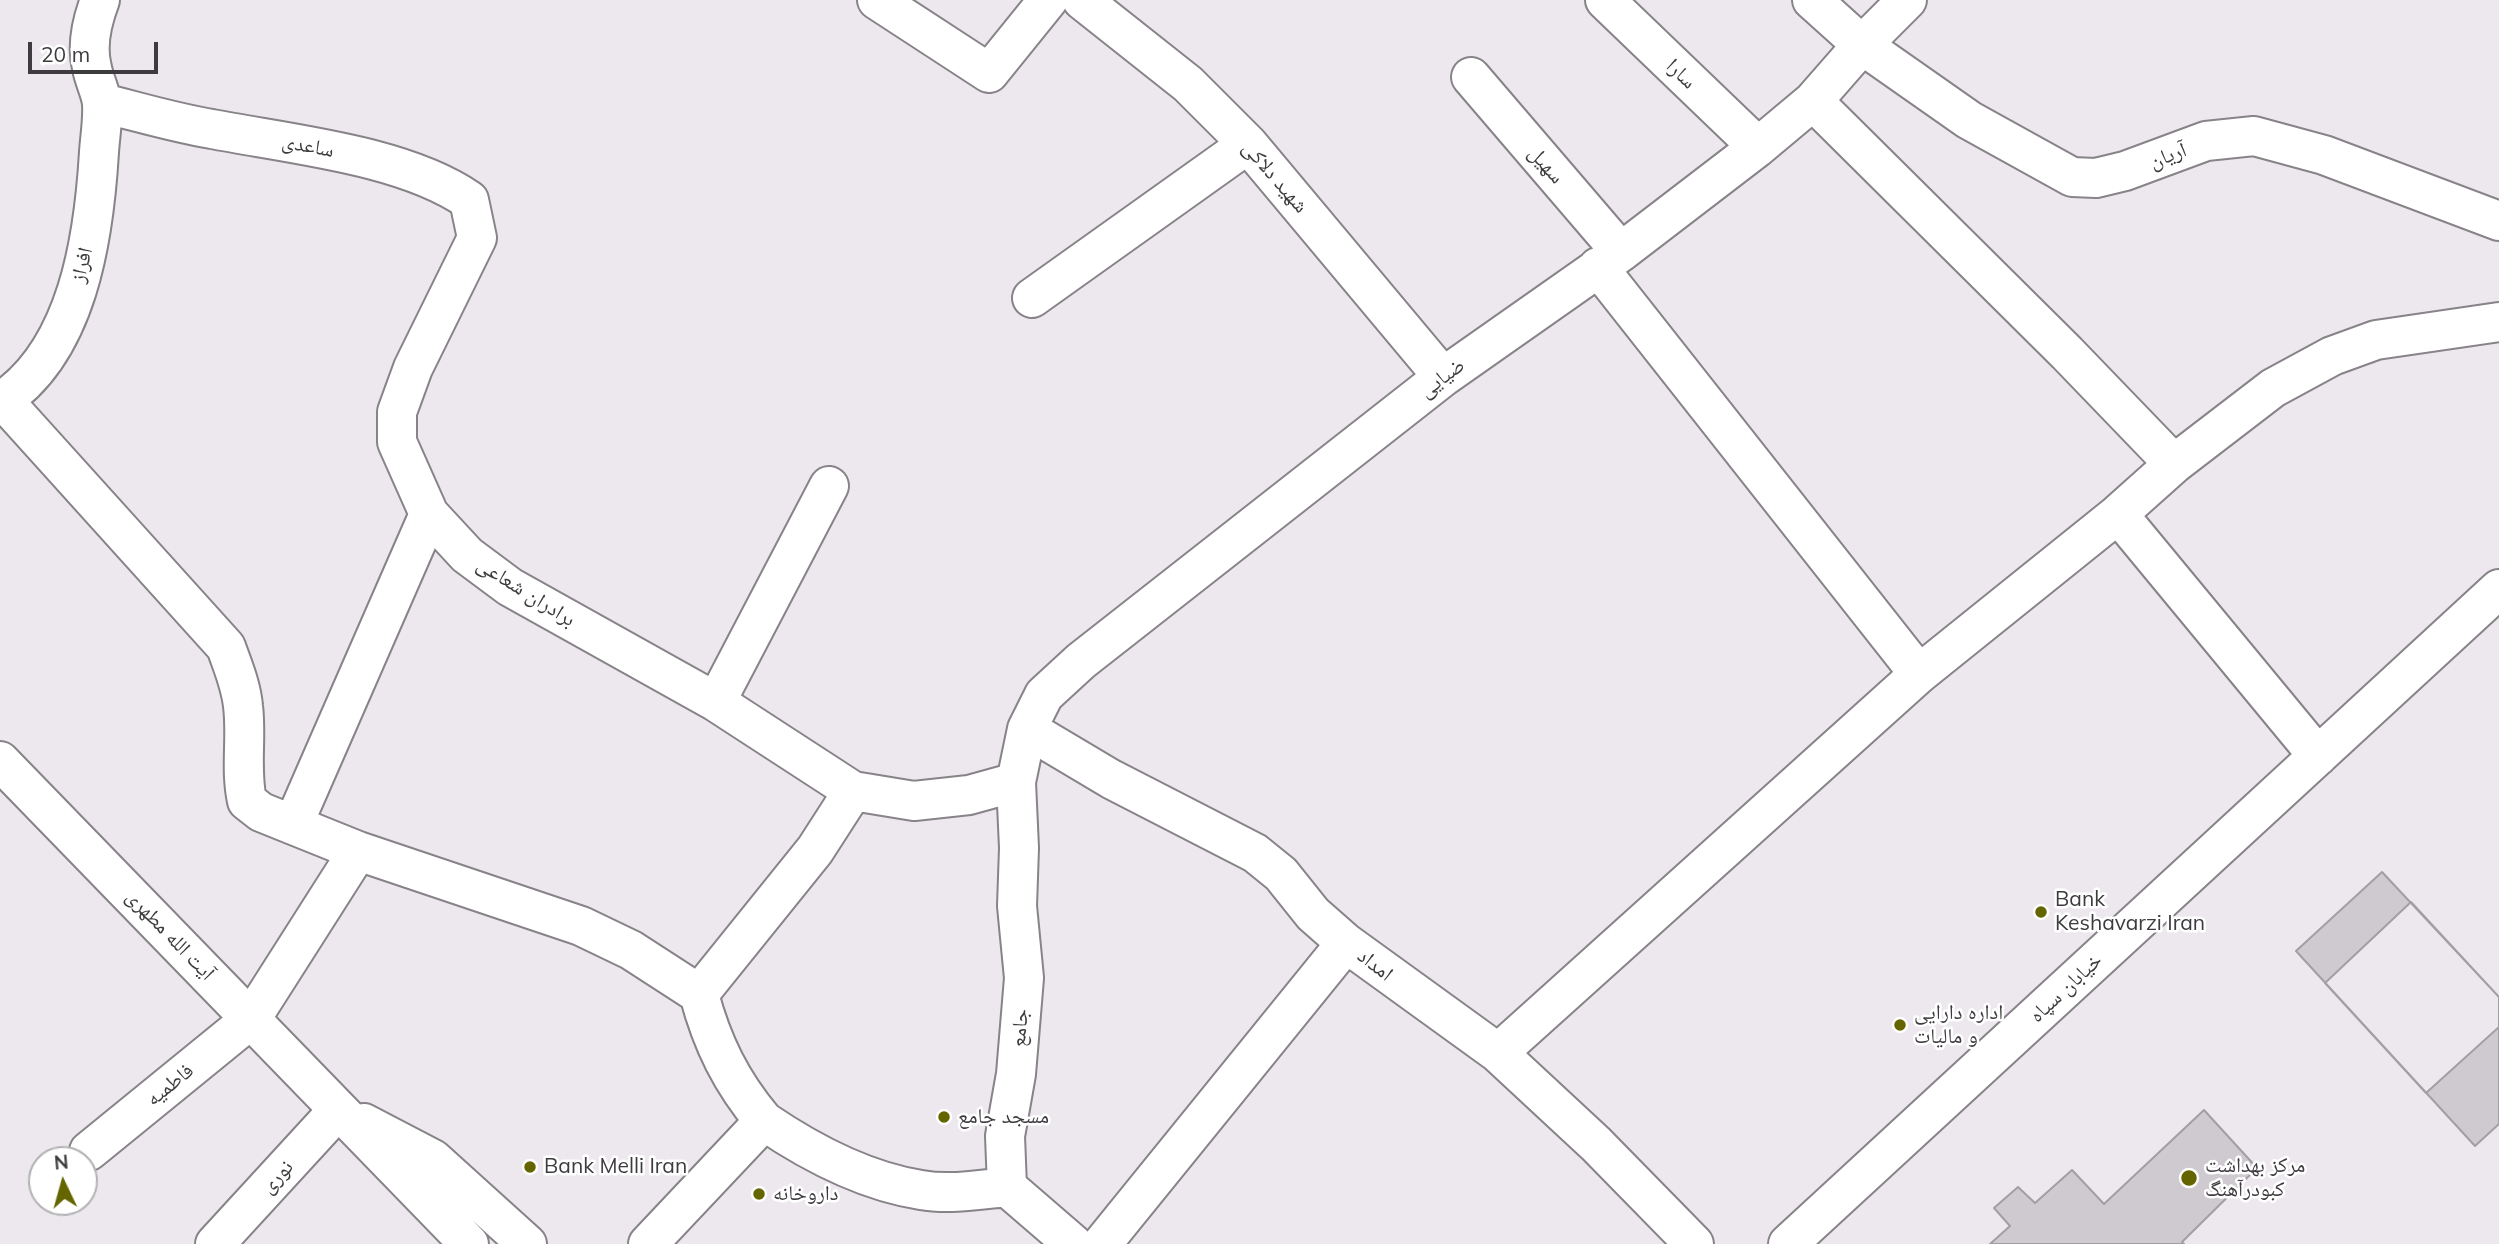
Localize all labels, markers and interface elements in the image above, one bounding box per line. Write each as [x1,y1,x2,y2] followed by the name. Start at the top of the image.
[32,28,161,72] scale bar
[41,41,90,67] text: 20 m
[1661,54,1701,94] street label: سارا
[280,129,336,163] street label: ساعدی
[1237,136,1313,218] street label: شهید دلاکی
[2146,137,2190,175] street label: آریان
[1523,141,1569,189] street label: سهیل
[65,245,99,285] street label: افراز
[1414,353,1470,403] street label: ضیایی
[472,552,580,632] street label: برادران شعاعی
[120,884,220,986] street label: آیت الله مطهری
[2055,887,2205,937] place label: Bank Keshavarzi Iran
[2033,904,2049,920] marker: Bank Keshavarzi Iran
[1352,943,1398,987] street label: امداد
[2024,948,2108,1028] street label: خیابان سپاه
[1914,1000,2003,1050] place label: اداره دارایی و مالیات
[1006,1008,1034,1048] street label: جامع
[1892,1017,1908,1033] marker: اداره دارایی و مالیات
[141,1058,199,1112] street label: فاطمیه
[958,1104,1049,1130] place label: مسجد جامع
[936,1109,952,1125] marker: مسجد جامع
[28,1146,98,1216] north arrow
[53,1149,70,1175] text: N
[2205,1153,2305,1203] place label: مرکز بهداشت کبودرآهنگ
[544,1154,687,1180] place label: Bank Melli Iran
[255,1155,299,1199] street label: نوری
[522,1159,538,1175] marker: Bank Melli Iran
[2179,1168,2199,1188] marker: مرکز بهداشت کبودرآهنگ
[773,1181,839,1207] place label: داروخانه
[751,1186,767,1202] marker: داروخانه

